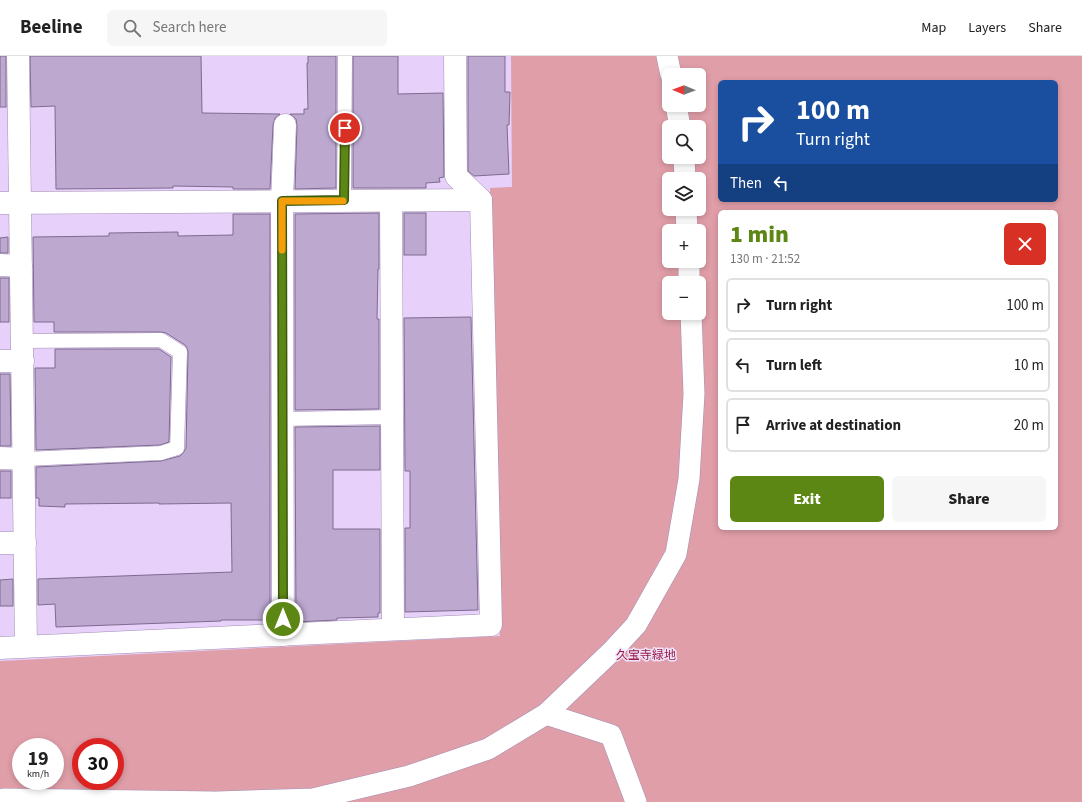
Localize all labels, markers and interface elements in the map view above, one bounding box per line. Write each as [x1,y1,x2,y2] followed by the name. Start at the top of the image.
[107,10,387,46] search box
[20,14,83,41] text: Beeline
[121,17,143,39] icon: search
[153,17,227,38] text: Search here
[921,18,946,38] text: Map
[968,18,1006,38] text: Layers
[1028,18,1062,38] text: Share
[662,68,706,112] north arrow
[662,68,706,320] map controls
[796,90,870,130] text: 100 m
[730,96,782,148] icon: right
[328,111,362,145] pin
[334,117,356,139] icon: arrive
[662,120,706,164] button: search
[796,127,870,152] text: Turn right
[662,172,706,216] button: layers
[770,172,792,194] icon: left
[730,173,762,194] text: Then
[730,217,789,252] text: 1 min
[1004,223,1046,265] button: close
[662,224,706,268] button: +
[730,250,800,268] text: 130 m · 21:52
[662,276,706,320] button: −
[732,294,754,316] icon: right
[766,295,832,316] text: Turn right
[1006,295,1044,316] text: 100 m
[732,354,754,376] icon: left
[766,355,822,376] text: Turn left
[1014,355,1044,376] text: 10 m
[732,414,754,436] icon: arrive
[766,415,901,436] text: Arrive at destination
[1014,415,1044,436] text: 20 m
[730,476,884,522] button: Exit
[892,476,1046,522] button: Share
[262,598,304,640] position arrow
[616,647,676,664] park label: 久宝寺緑地
[72,738,124,790] speed limit sign: 30
[27,745,49,773] text: 19
[27,767,49,781] text: km/h

